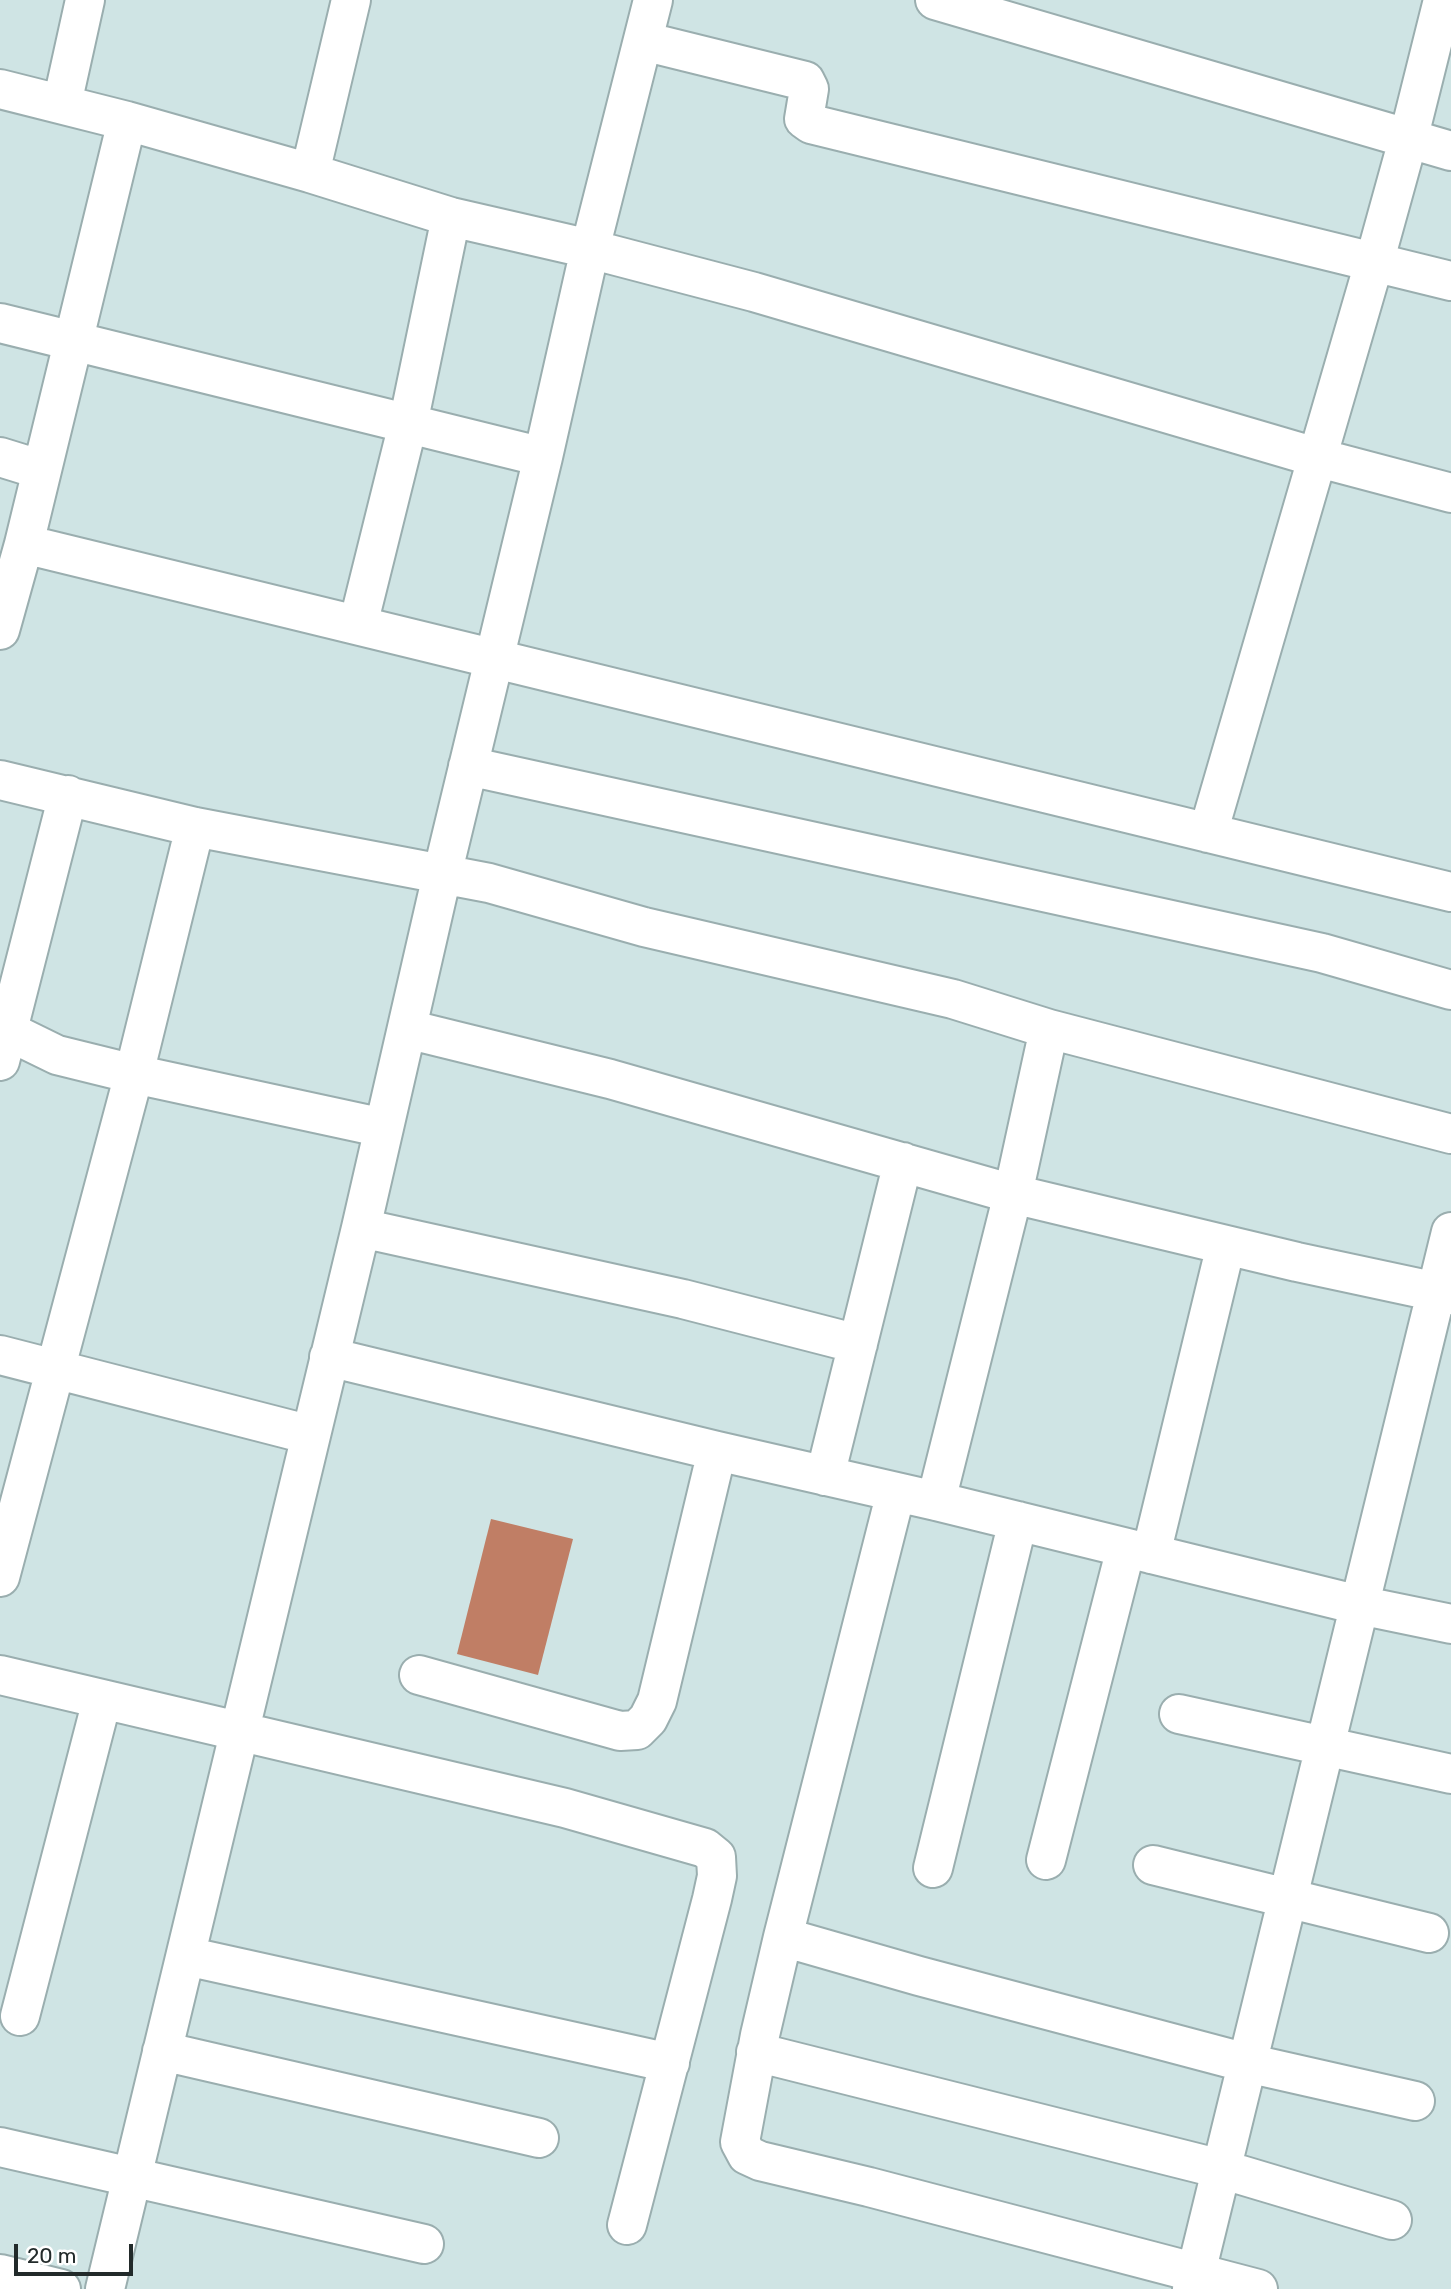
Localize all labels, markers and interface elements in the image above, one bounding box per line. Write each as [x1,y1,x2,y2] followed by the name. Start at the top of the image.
[18,2230,136,2274] scale bar
[27,2243,76,2268] text: 20 m

